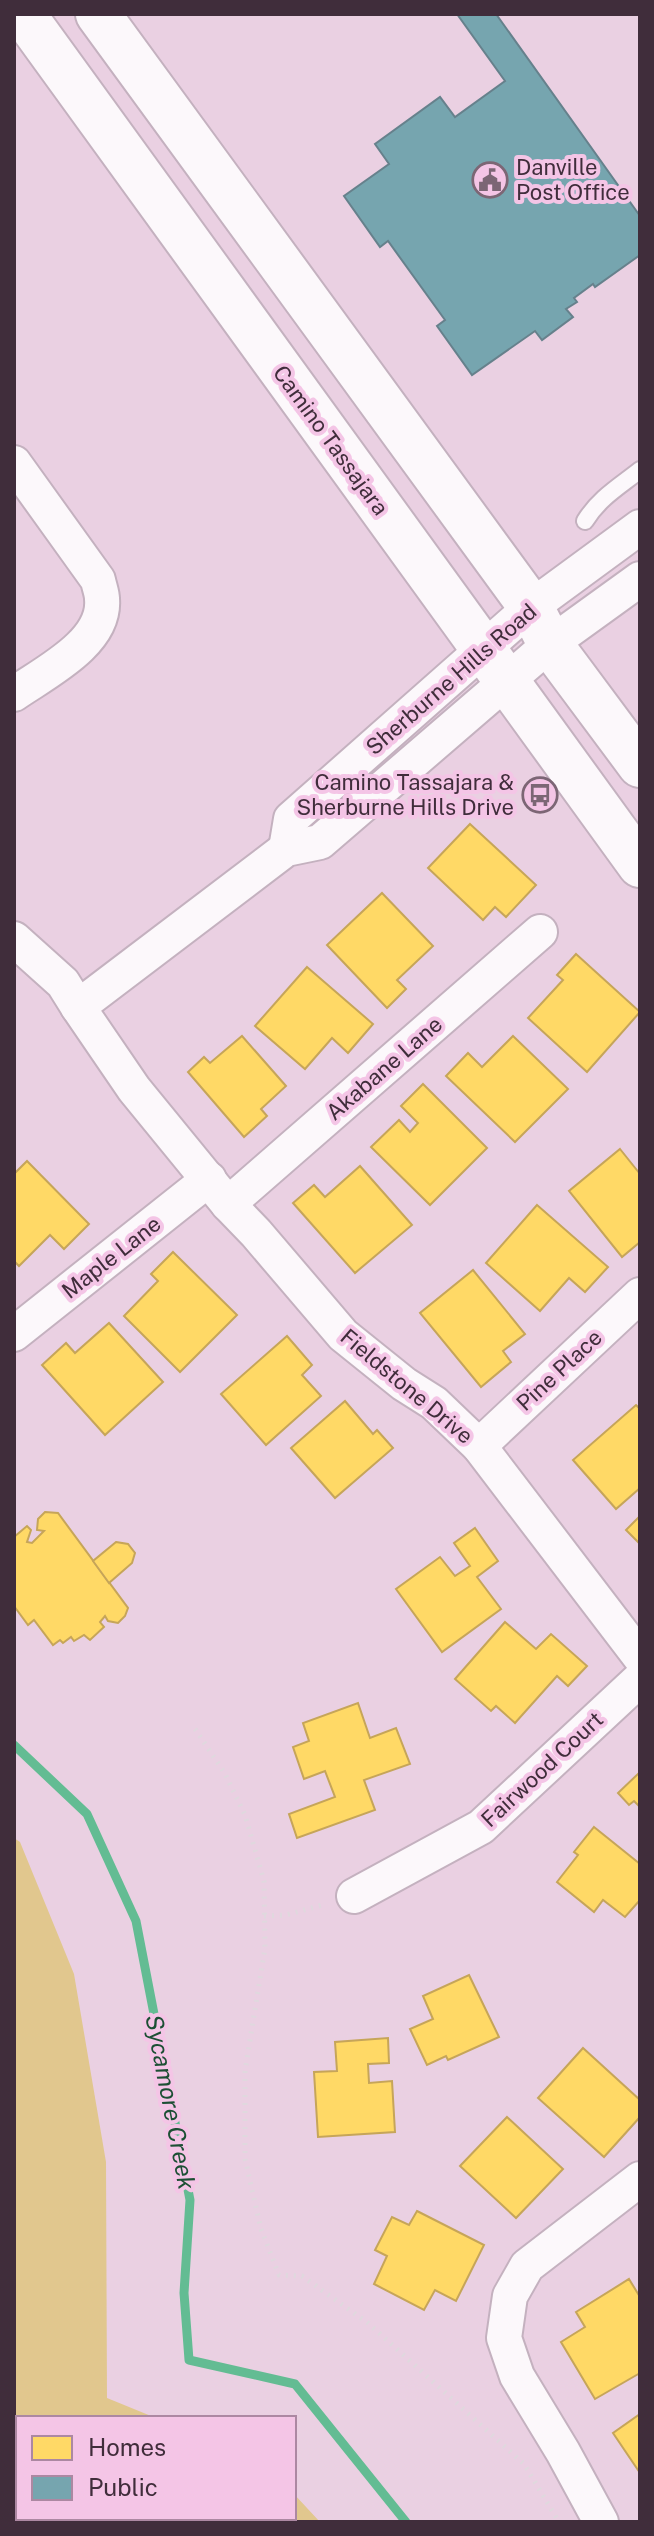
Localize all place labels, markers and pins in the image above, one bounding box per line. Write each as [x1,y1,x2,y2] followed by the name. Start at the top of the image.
[516,154,630,205] place label: Danville Post Office
[471,161,509,199] public building icon: Danville Post Office
[296,769,514,820] place label: Camino Tassajara & Sherburne Hills Drive
[521,776,559,814] bus stop icon: Camino Tassajara & Sherburne Hills Drive

